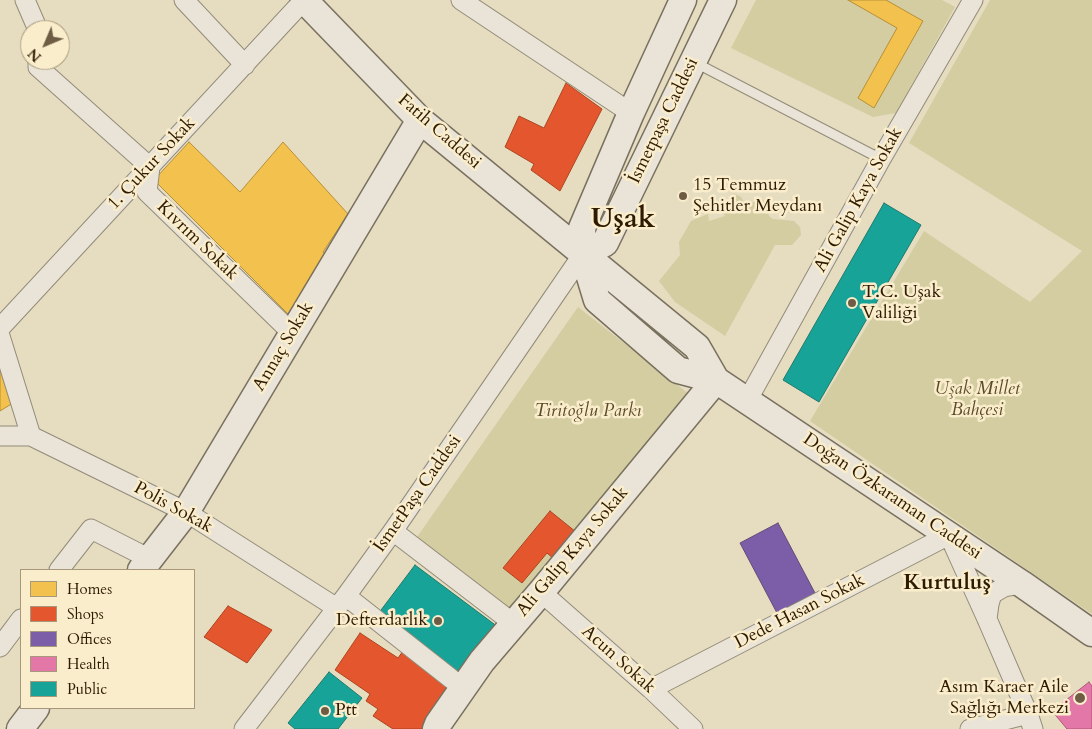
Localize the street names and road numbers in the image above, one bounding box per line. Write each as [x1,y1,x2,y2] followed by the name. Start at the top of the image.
[624,55,704,187] street label: İsmetpaşa Caddesi
[393,90,485,174] street label: Fatih Caddesi
[104,113,200,215] street label: 1. Çukur Sokak
[810,124,908,276] street label: Ali Galip Kaya Sokak
[152,197,242,285] street label: Kıvrım Sokak
[249,299,319,395] street label: Annaç Sokak
[799,429,985,565] street label: Doğan Özkaraman Caddesi
[370,431,466,557] street label: İsmetPaşa Caddesi
[130,478,216,538] street label: Polis Sokak
[513,483,633,621] street label: Ali Galip Kaya Sokak
[731,570,869,654] street label: Dede Hasan Sokak
[577,621,659,699] street label: Acun Sokak

